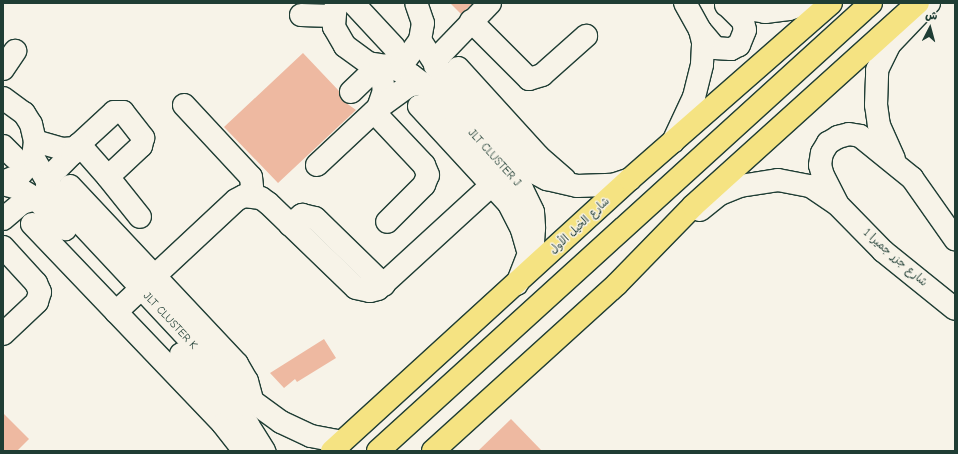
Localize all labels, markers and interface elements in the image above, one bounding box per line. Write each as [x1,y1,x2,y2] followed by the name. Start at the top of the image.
[910,8,950,48] north arrow
[925,8,938,23] text: ش
[465,127,523,189] street label: JLT CLUSTER J
[547,195,613,257] street label: شارع الخيل الأول
[860,227,930,289] street label: شارع جزر جميرا 1
[140,290,200,352] street label: JLT CLUSTER K

